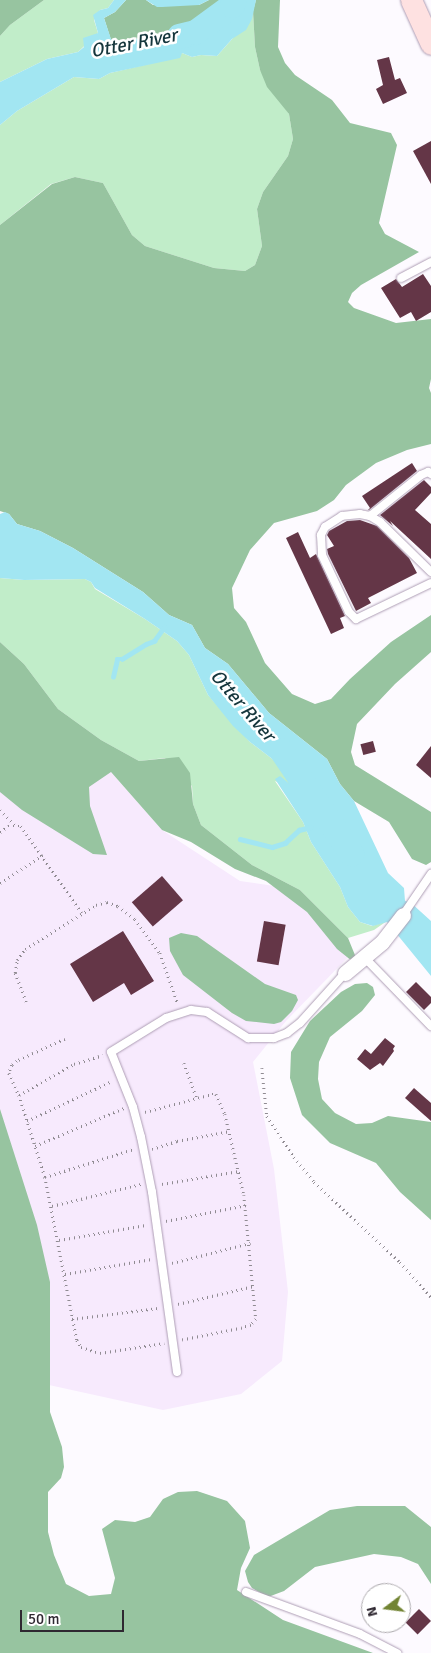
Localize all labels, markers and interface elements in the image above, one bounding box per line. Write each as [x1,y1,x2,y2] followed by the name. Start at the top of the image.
[89,24,179,64] water label: Otter River
[205,665,279,747] water label: Otter River
[361,1583,411,1633] north arrow
[22,1600,126,1632] scale bar
[363,1605,381,1619] text: N
[28,1610,59,1628] text: 50 m

